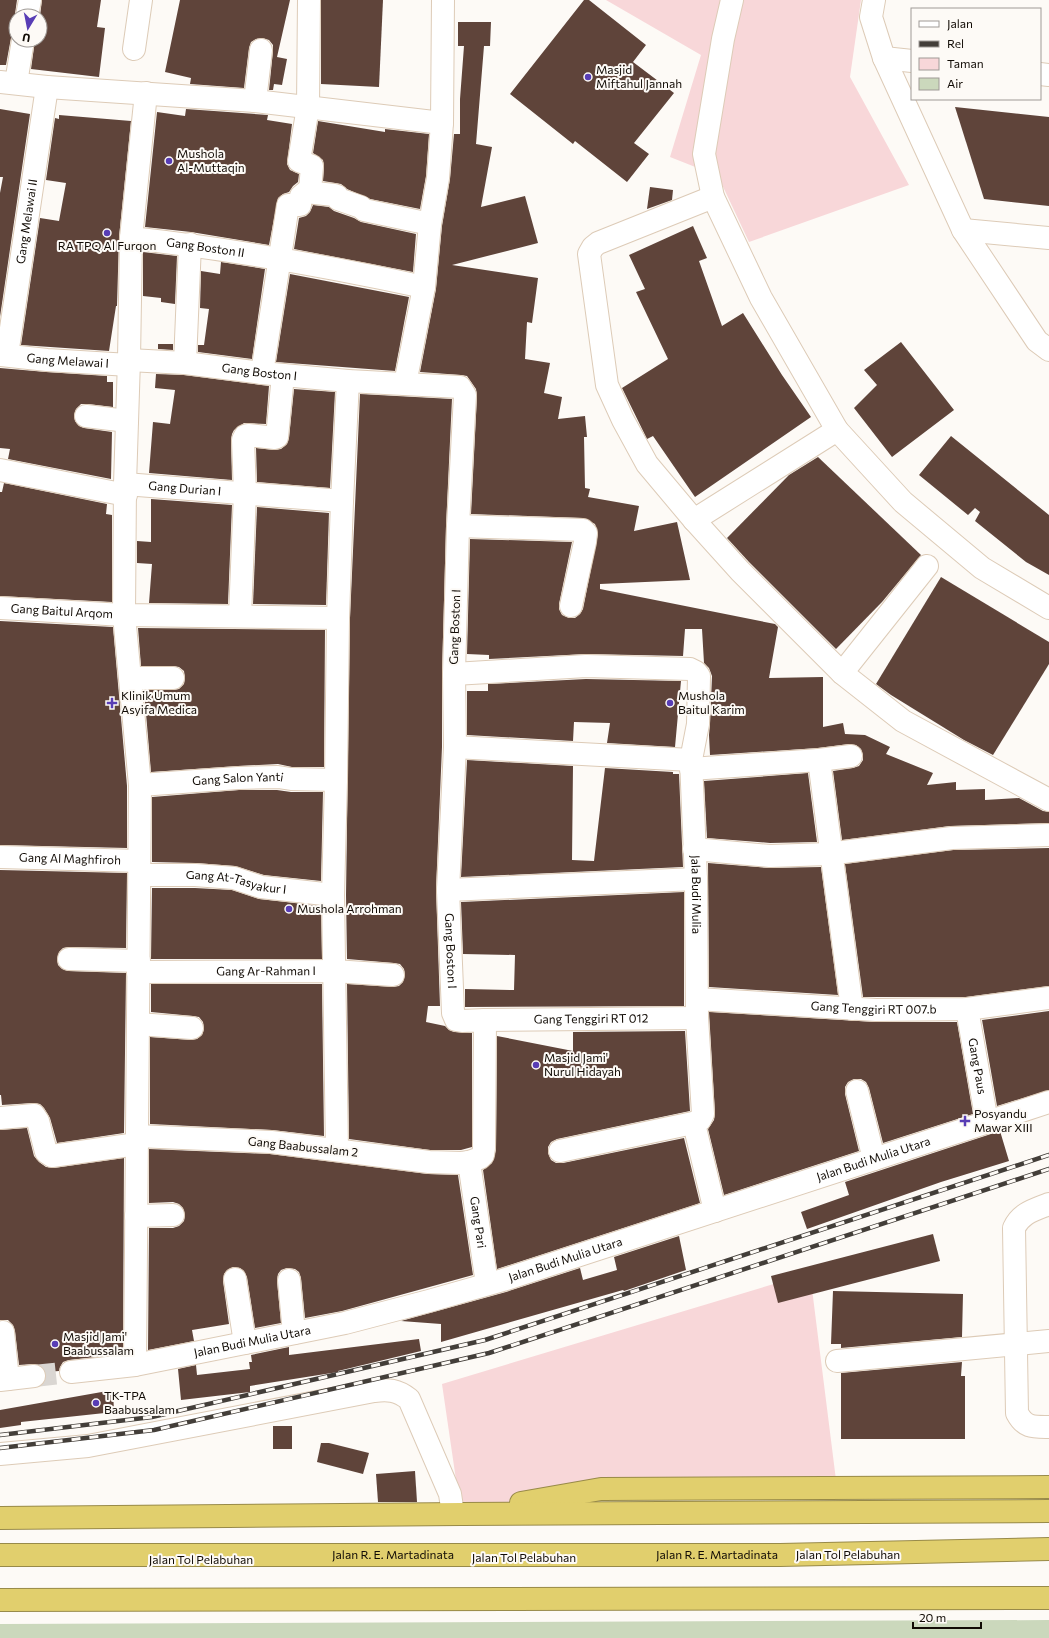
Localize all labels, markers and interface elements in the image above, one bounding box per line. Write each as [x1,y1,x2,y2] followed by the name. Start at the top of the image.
[8,8,48,48] north arrow
[911,8,1041,100] legend
[947,16,973,31] text: Jalan
[21,31,31,45] text: U
[947,36,964,50] text: Rel
[947,56,984,70] text: Taman
[596,62,682,91] place label: Masjid Miftahul Jannah
[583,72,593,82] marker: Masjid Miftahul Jannah
[947,76,963,90] text: Air
[177,146,245,174] place label: Mushola Al-Muttaqin
[164,156,174,166] marker: Mushola Al-Muttaqin
[13,178,39,265] street label: Gang Melawai II
[102,228,112,238] marker: RA TPQ Al Furqon
[166,234,246,259] street label: Gang Boston II
[58,238,156,252] place label: RA TPQ Al Furqon
[26,350,109,370] street label: Gang Melawai I
[221,360,298,382] street label: Gang Boston I
[148,478,222,498] street label: Gang Durian I
[446,589,462,665] street label: Gang Boston I
[10,601,114,620] street label: Gang Baitul Arqom
[121,688,197,716] place label: Klinik Umum Asyifa Medica
[678,688,745,716] place label: Mushola Baitul Karim
[106,697,118,709] marker: Klinik Umum Asyifa Medica
[665,698,675,708] marker: Mushola Baitul Karim
[192,769,285,787] street label: Gang Salon Yanti
[19,850,121,866] street label: Gang Al Maghfiroh
[688,855,704,934] street label: Jala Budi Mulia
[186,867,287,896] street label: Gang At-Tasyakur I
[297,901,402,915] place label: Mushola Arrohman
[284,904,294,914] marker: Mushola Arrohman
[443,913,460,989] street label: Gang Boston I
[216,963,316,978] street label: Gang Ar-Rahman I
[810,998,937,1016] street label: Gang Tenggiri RT 007.b
[534,1010,649,1026] street label: Gang Tenggiri RT 012
[966,1037,990,1095] street label: Gang Paus
[544,1050,621,1078] place label: Masjid Jami' Nurul Hidayah
[531,1060,541,1070] marker: Masjid Jami' Nurul Hidayah
[974,1106,1033,1134] place label: Posyandu Mawar XIII
[959,1115,971,1127] marker: Posyandu Mawar XIII
[247,1133,359,1159] street label: Gang Baabussalam 2
[814,1133,932,1184] street label: Jalan Budi Mulia Utara
[468,1195,490,1249] street label: Gang Pari
[506,1234,624,1285] street label: Jalan Budi Mulia Utara
[192,1322,312,1360] street label: Jalan Budi Mulia Utara
[63,1329,134,1357] place label: Masjid Jami' Baabussalam
[50,1339,60,1349] marker: Masjid Jami' Baabussalam
[104,1388,175,1416] place label: TK-TPA Baabussalam
[91,1398,101,1408] marker: TK-TPA Baabussalam
[332,1547,454,1562] street label: Jalan R. E. Martadinata
[656,1547,778,1562] street label: Jalan R. E. Martadinata
[796,1547,900,1562] street label: Jalan Tol Pelabuhan
[472,1550,576,1565] street label: Jalan Tol Pelabuhan
[149,1552,253,1567] street label: Jalan Tol Pelabuhan
[913,1604,981,1630] scale bar
[919,1610,946,1624] text: 20 m

